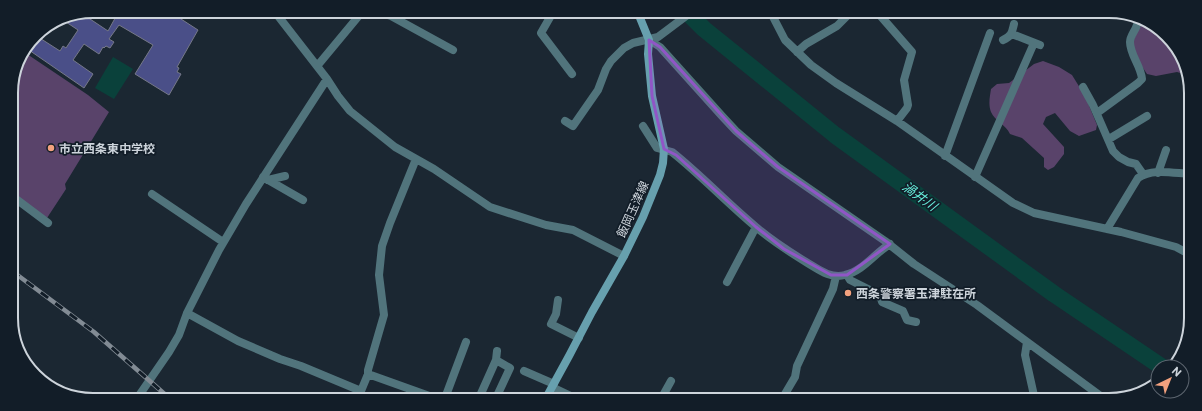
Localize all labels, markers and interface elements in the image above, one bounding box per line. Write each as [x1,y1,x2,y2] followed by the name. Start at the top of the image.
[59,141,155,155] place label: 市立西条東中学校
[46,143,56,153] marker: 市立西条東中学校
[900,178,942,215] water label: 渦井川
[613,179,651,239] street label: 飯岡玉津線
[856,286,976,300] place label: 西条警察署玉津駐在所
[843,288,853,298] marker: 西条警察署玉津駐在所
[1150,359,1190,399] north arrow
[1170,364,1185,379] text: N

